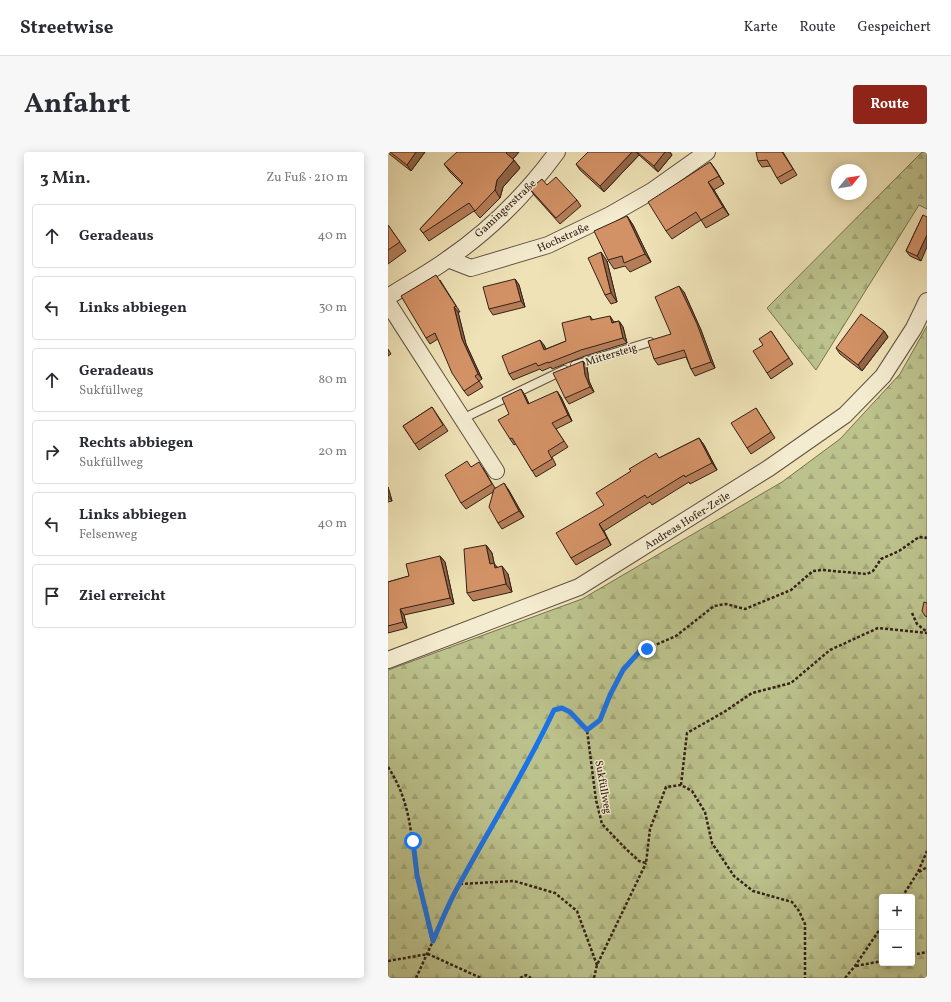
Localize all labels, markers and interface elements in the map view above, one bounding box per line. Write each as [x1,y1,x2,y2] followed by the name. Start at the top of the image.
[20,15,113,41] text: Streetwise
[744,18,778,37] text: Karte
[800,18,836,37] text: Route
[858,18,931,37] text: Gespeichert
[24,85,131,124] text: Anfahrt
[853,85,927,124] button: Route
[831,164,867,200] north arrow
[40,167,91,190] text: 3 Min.
[266,169,348,187] text: Zu Fuß · 210 m
[472,177,540,242] street label: Gamingerstraße
[535,220,592,257] street label: Hochstraße
[41,225,63,247] icon: ahead
[79,226,154,247] text: Geradeaus
[318,227,347,245] text: 40 m
[41,297,63,319] icon: left
[79,298,187,319] text: Links abbiegen
[319,299,347,317] text: 30 m
[584,340,640,370] street label: Mittersteig
[79,361,154,382] text: Geradeaus
[41,369,63,391] icon: ahead
[318,371,347,389] text: 80 m
[79,382,143,400] text: Sukfüllweg
[79,433,194,454] text: Rechts abbiegen
[41,441,63,463] icon: right
[318,443,347,461] text: 20 m
[79,454,143,472] text: Sukfüllweg
[642,489,734,554] street label: Andreas Hofer-Zeile
[79,505,187,526] text: Links abbiegen
[41,513,63,535] icon: left
[318,515,347,533] text: 40 m
[79,526,137,544] text: Felsenweg
[41,585,63,607] icon: arrive
[79,586,166,607] text: Ziel erreicht
[638,640,656,658] route end
[590,759,615,816] street label: Sukfüllweg
[404,832,422,850] route start
[879,894,915,966] map controls
[879,894,915,930] button: +
[879,930,915,966] button: −

